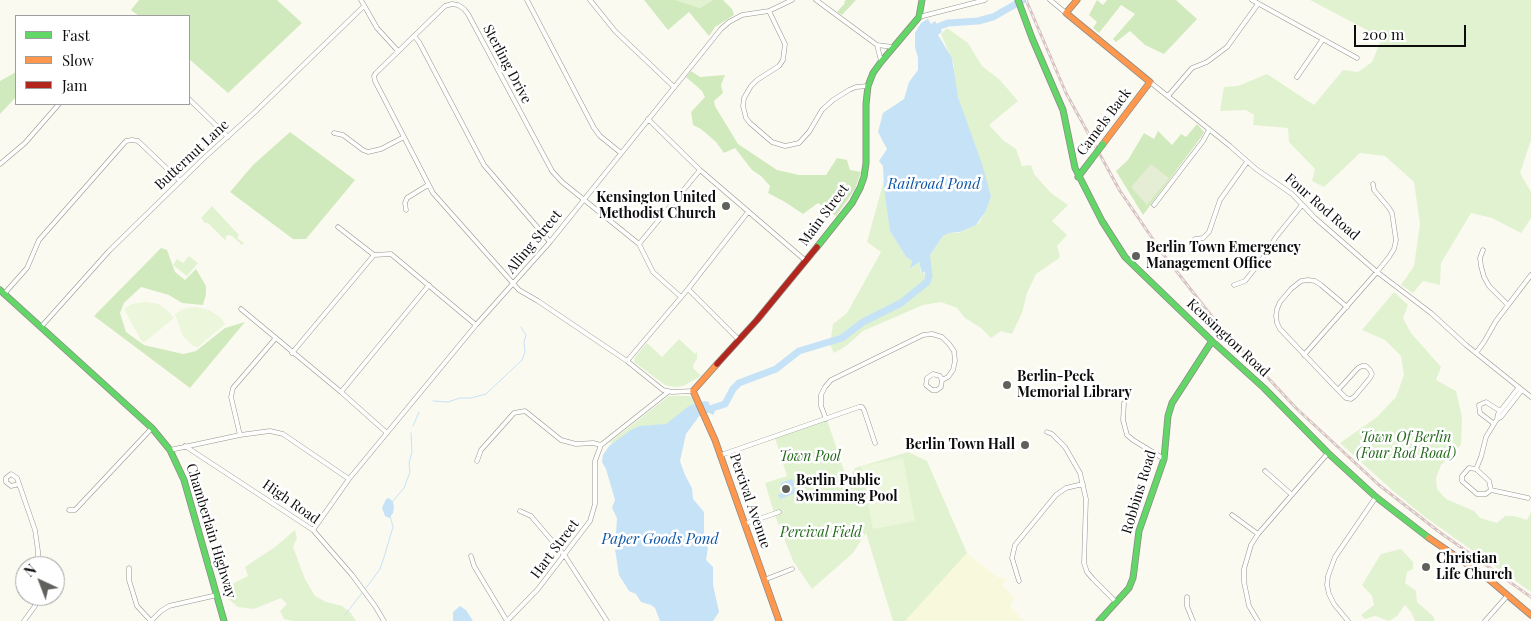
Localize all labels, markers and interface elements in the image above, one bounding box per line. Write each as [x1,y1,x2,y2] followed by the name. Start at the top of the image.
[15,15,190,105] legend
[1356,15,1468,47] scale bar
[479,22,535,106] street label: Sterling Drive
[1362,24,1404,44] text: 200 m
[62,25,90,45] text: Fast
[62,50,94,70] text: Slow
[62,75,87,95] text: Jam
[1073,85,1135,159] street label: Camels Back
[151,116,233,194] street label: Butternut Lane
[1281,170,1363,244] street label: Four Rod Road
[888,175,980,193] water label: Railroad Pond
[795,181,853,249] street label: Main Street
[596,190,716,222] place label: Kensington United Methodist Church
[720,200,732,212] marker: Kensington United Methodist Church
[503,207,565,277] street label: Alling Street
[1146,240,1301,272] place label: Berlin Town Emergency Management Office
[1130,250,1142,262] marker: Berlin Town Emergency Management Office
[1183,295,1273,381] street label: Kensington Road
[1017,369,1132,402] place label: Berlin-Peck Memorial Library
[1001,379,1013,391] marker: Berlin-Peck Memorial Library
[1356,430,1456,462] park label: Town Of Berlin (Four Rod Road)
[905,437,1015,453] place label: Berlin Town Hall
[1019,439,1031,451] marker: Berlin Town Hall
[1118,448,1160,536] street label: Robbins Road
[779,449,841,465] park label: Town Pool
[726,451,774,551] street label: Percival Avenue
[183,462,239,600] street label: Chamberlain Highway
[796,473,898,506] place label: Berlin Public Swimming Pool
[259,476,323,528] street label: High Road
[780,483,792,495] marker: Berlin Public Swimming Pool
[527,516,583,582] street label: Hart Street
[780,525,862,541] park label: Percival Field
[601,530,719,548] water label: Paper Goods Pond
[1436,551,1513,584] place label: Christian Life Church
[15,556,65,606] north arrow
[20,560,40,581] text: N
[1420,561,1432,573] marker: Christian Life Church

